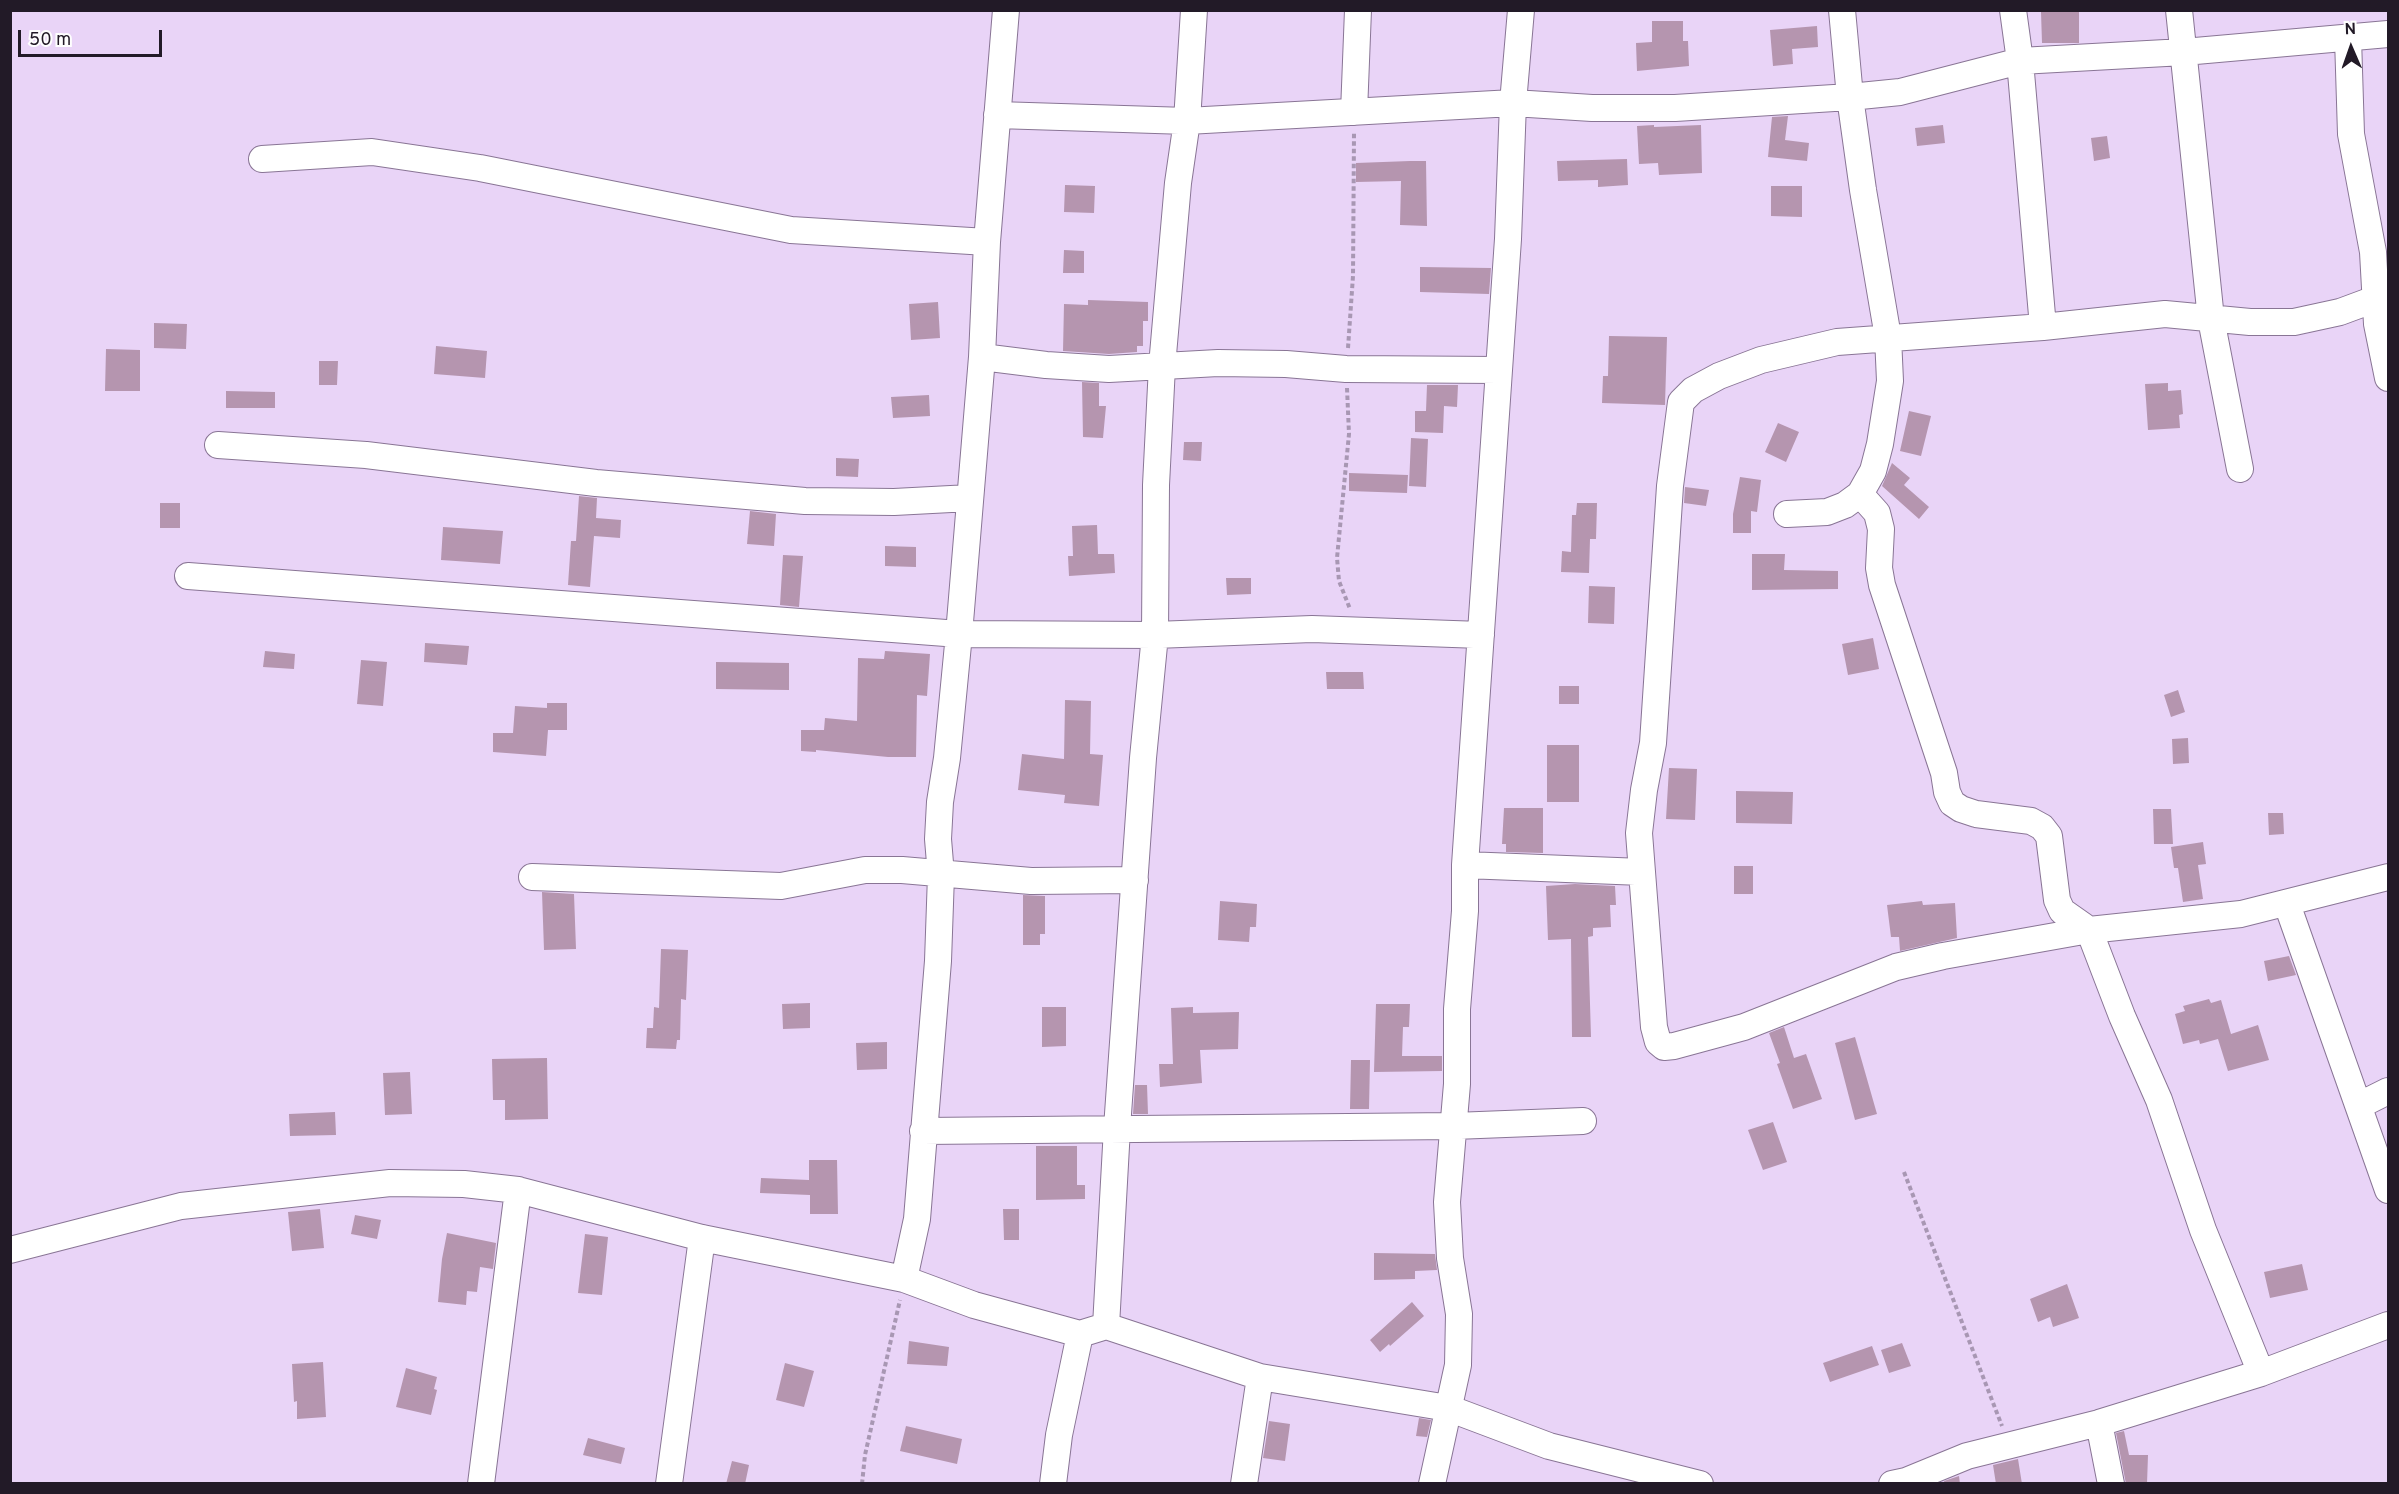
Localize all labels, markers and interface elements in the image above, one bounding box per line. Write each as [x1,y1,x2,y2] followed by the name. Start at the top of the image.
[21,18,165,56] scale bar
[2321,18,2381,78] north arrow
[2344,20,2356,40] text: N
[29,29,71,52] text: 50 m

